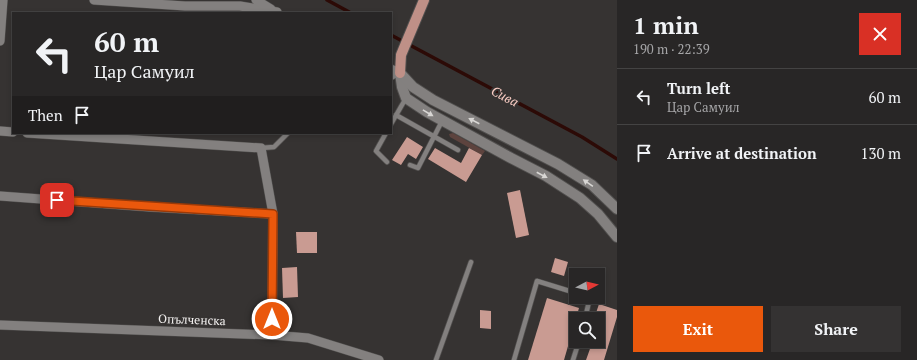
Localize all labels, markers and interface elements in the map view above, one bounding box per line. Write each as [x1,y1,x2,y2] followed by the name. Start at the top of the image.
[633,9,699,41] text: 1 min
[859,13,901,55] button: close
[94,23,159,60] text: 60 m
[28,28,80,80] icon: left
[633,40,710,58] text: 190 m · 22:39
[94,59,195,83] text: Цар Самуил
[667,78,731,98] text: Turn left
[488,81,522,111] water label: Сива
[633,86,655,108] icon: left
[868,87,901,107] text: 60 m
[667,98,740,116] text: Цар Самуил
[71,104,93,126] icon: arrive
[28,105,63,125] text: Then
[422,109,434,116] one-way arrow
[469,117,480,124] one-way arrow
[633,142,655,164] icon: arrive
[667,143,817,163] text: Arrive at destination
[860,143,901,163] text: 130 m
[537,171,548,178] one-way arrow
[583,179,594,187] one-way arrow
[40,183,74,217] pin
[46,189,68,211] icon: arrive
[569,268,605,304] north arrow
[569,268,605,348] map controls
[251,298,293,340] position arrow
[633,306,763,352] button: Exit
[771,306,901,352] button: Share
[158,311,226,328] street label: Опълченска
[569,312,605,348] button: search

